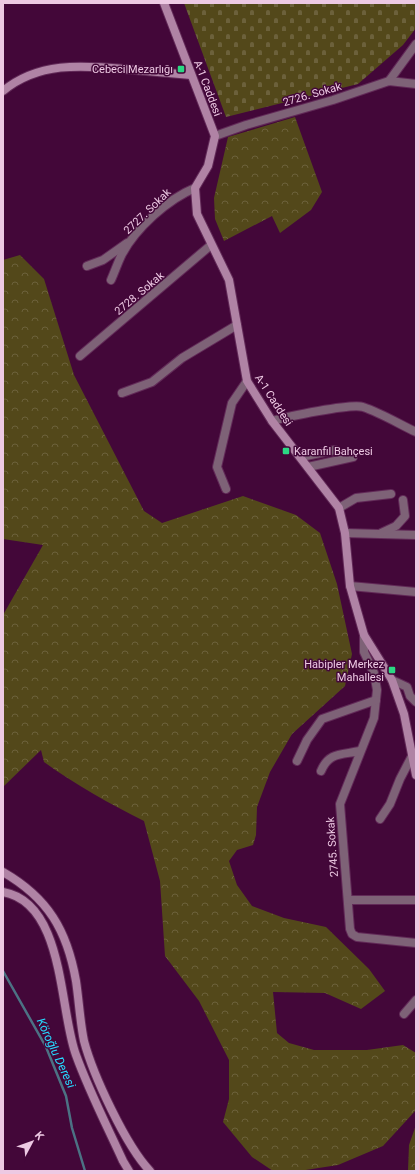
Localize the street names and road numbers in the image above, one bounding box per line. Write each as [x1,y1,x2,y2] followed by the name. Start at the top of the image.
[191,58,224,118] street label: A-1 Caddesi
[281,80,343,109] street label: 2726. Sokak
[121,185,174,237] street label: 2727. Sokak
[112,269,167,318] street label: 2728. Sokak
[252,372,295,429] street label: A-1 Caddesi
[324,816,341,877] street label: 2745. Sokak

